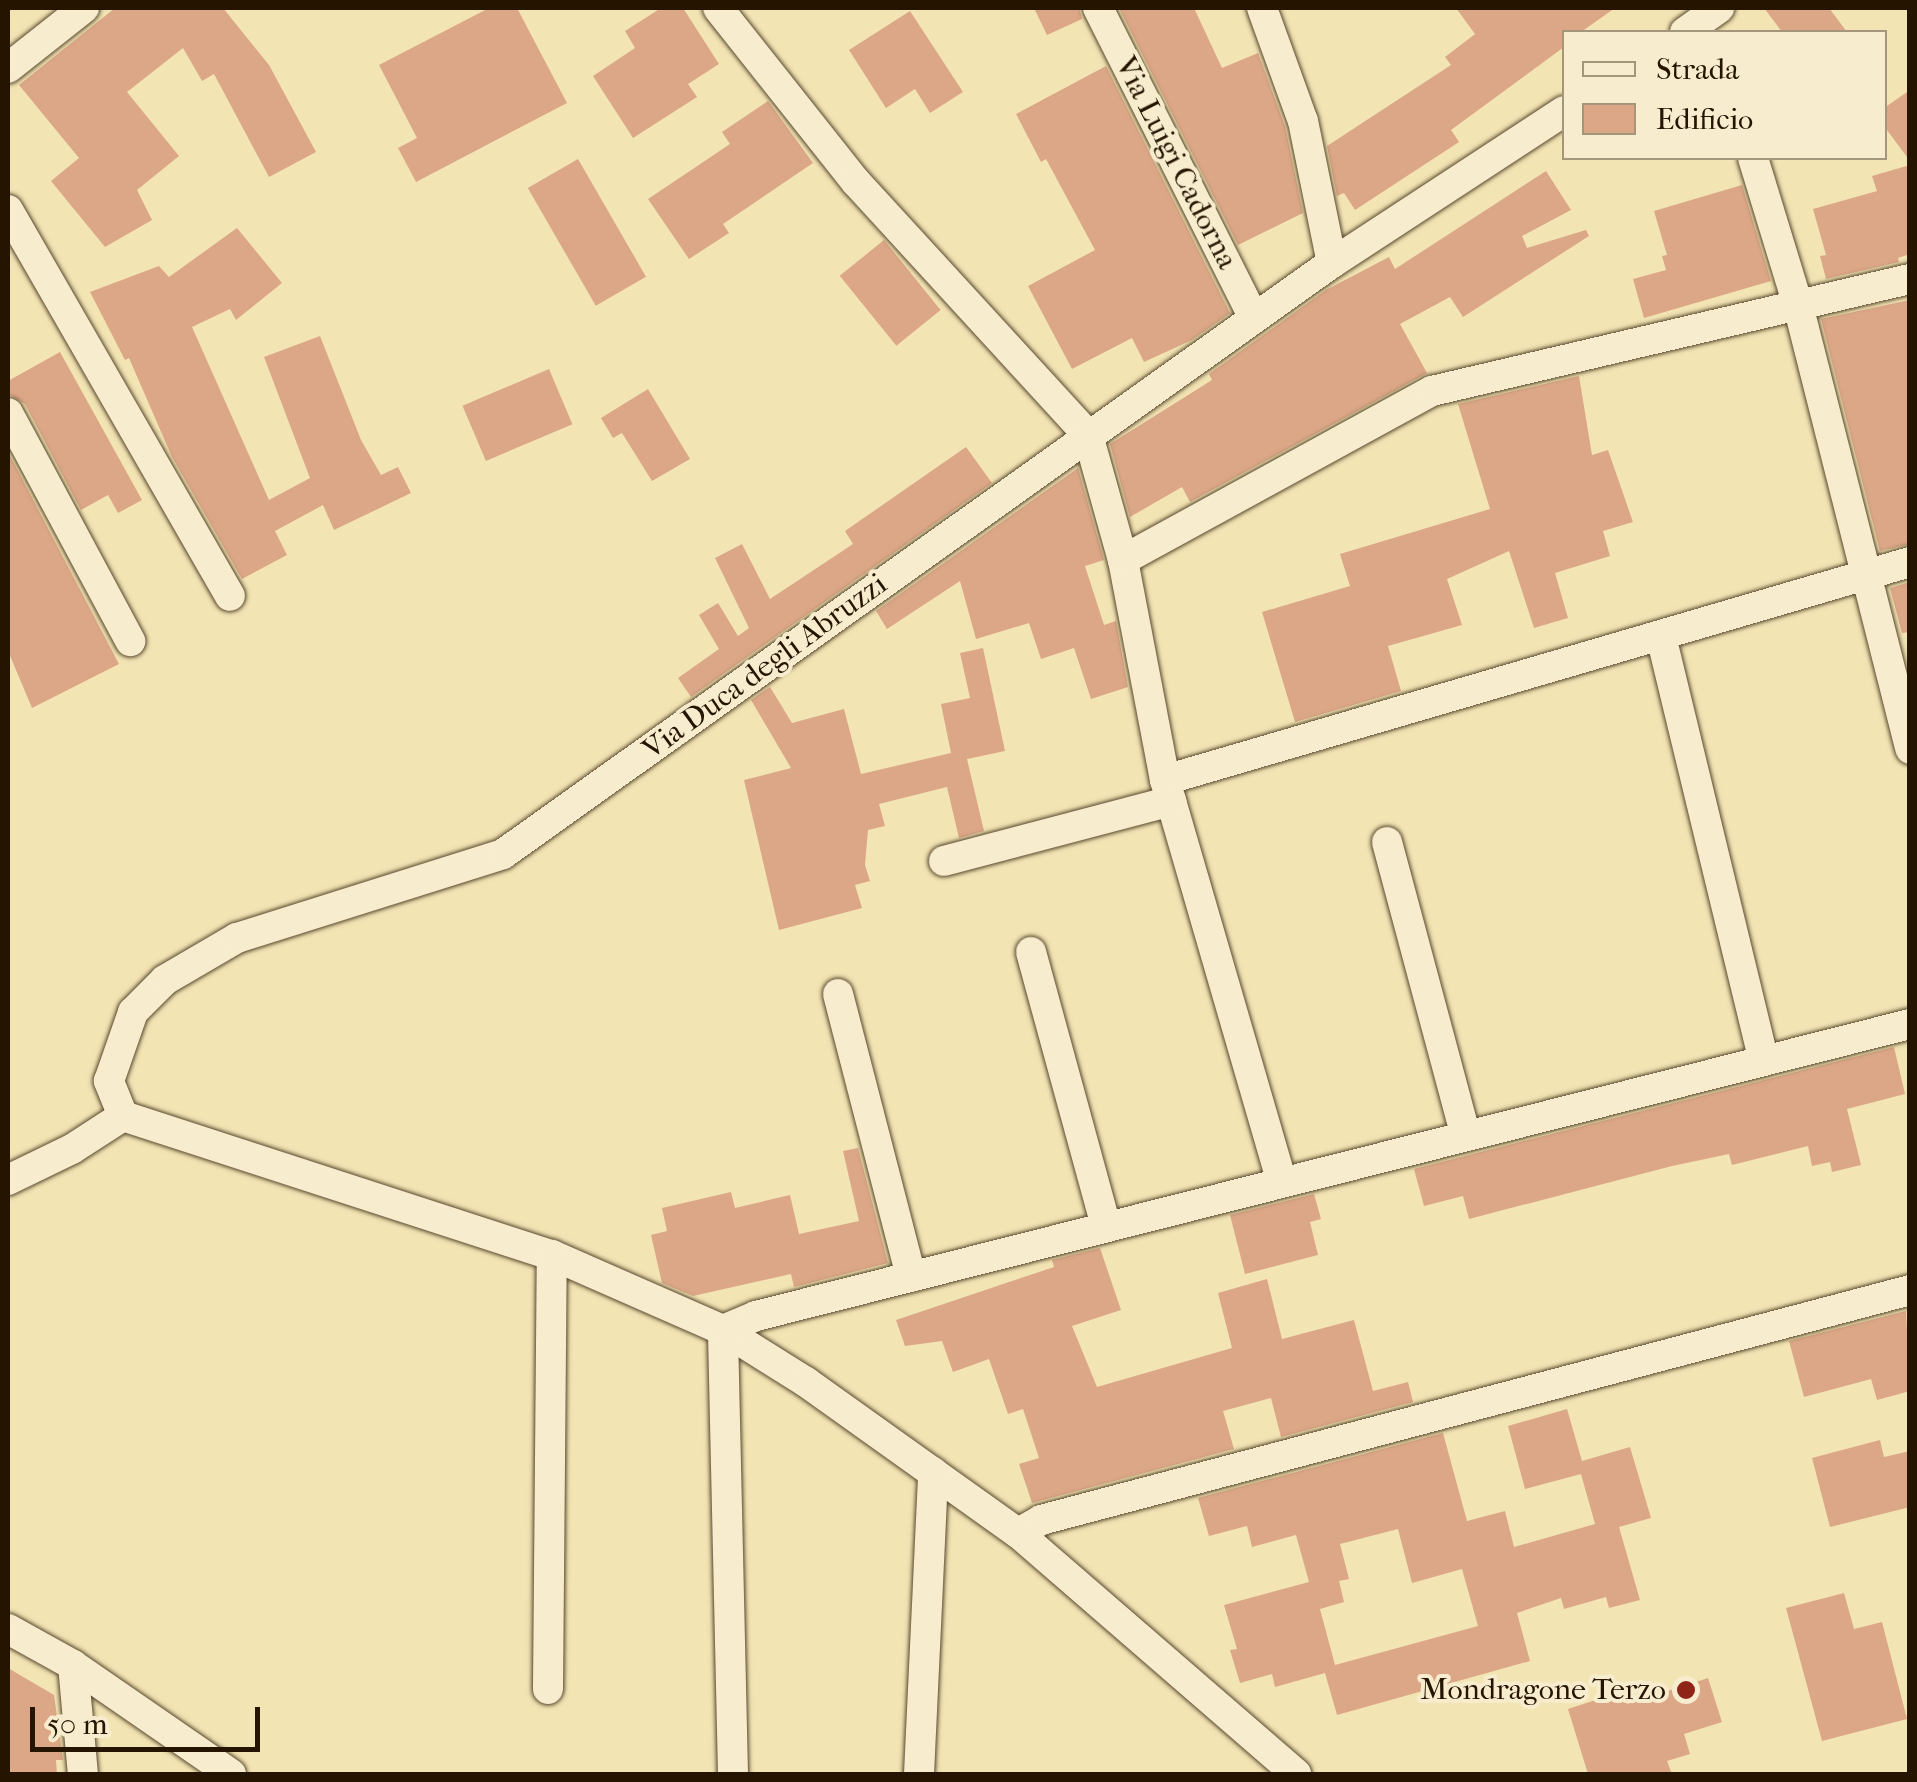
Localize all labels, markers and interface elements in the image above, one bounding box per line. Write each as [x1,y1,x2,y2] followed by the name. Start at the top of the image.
[1562,30,1887,160] legend
[1107,51,1245,275] street label: Via Luigi Cadorna
[1656,52,1739,87] text: Strada
[1656,102,1753,137] text: Edificio
[636,566,894,768] street label: Via Duca degli Abruzzi
[1420,1672,1666,1708] place label: Mondragone Terzo
[1675,1679,1697,1701] marker: Mondragone Terzo
[35,1687,265,1749] scale bar
[47,1707,108,1742] text: 50 m

